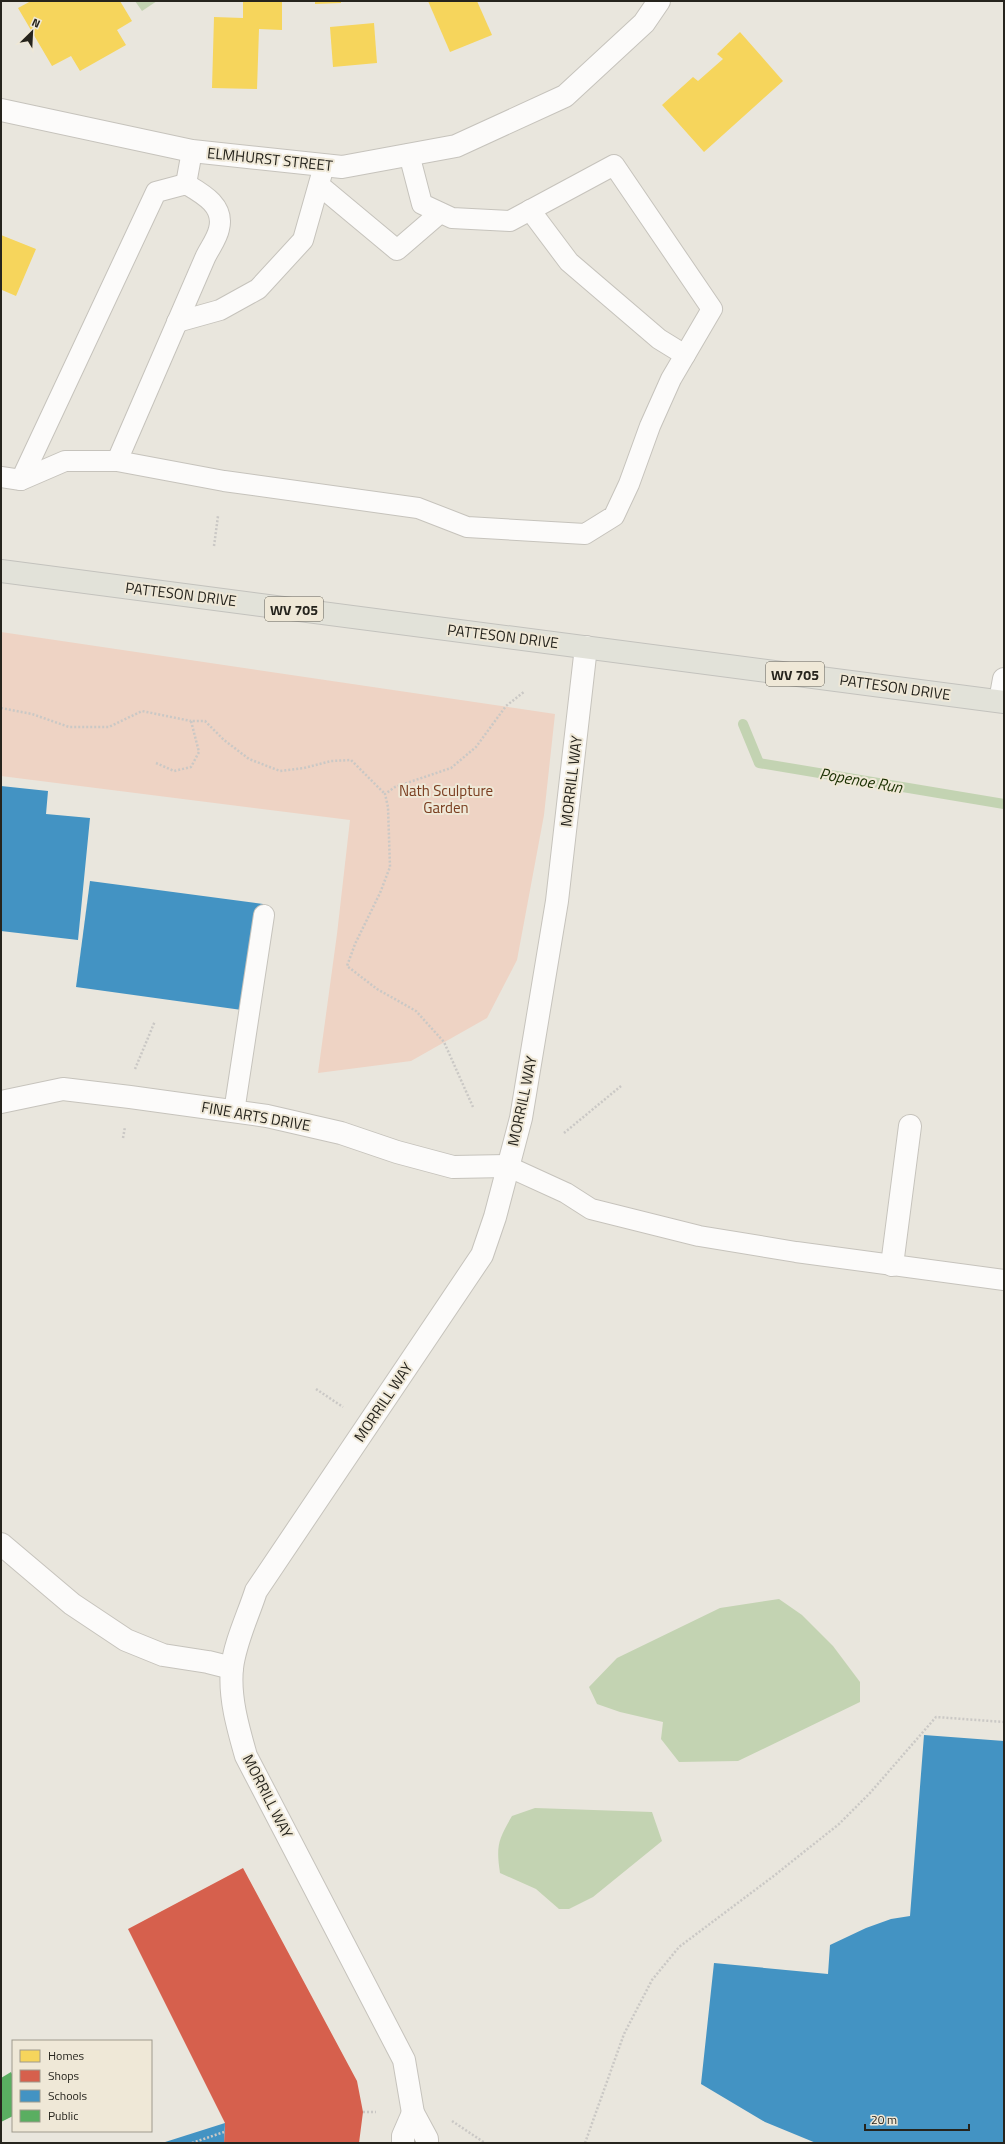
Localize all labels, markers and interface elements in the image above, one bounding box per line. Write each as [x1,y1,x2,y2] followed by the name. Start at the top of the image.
[12,12,52,52] north arrow
[29,14,43,32] text: N
[206,141,334,177] street label: ELMHURST STREET
[124,576,238,612] street label: PATTESON DRIVE
[265,597,323,621] road number: WV 705
[446,618,560,654] street label: PATTESON DRIVE
[766,662,824,686] road number: WV 705
[838,668,952,706] street label: PATTESON DRIVE
[554,734,588,828] street label: MORRILL WAY
[818,761,905,799] water label: Popenoe Run
[399,779,493,819] park label: Nath Sculpture Garden
[501,1054,543,1148] street label: MORRILL WAY
[200,1095,312,1137] street label: FINE ARTS DRIVE
[348,1358,418,1446] street label: MORRILL WAY
[237,1750,299,1842] street label: MORRILL WAY
[12,2040,152,2132] legend
[48,2046,84,2065] text: Homes
[48,2066,80,2085] text: Shops
[48,2086,88,2105] text: Schools
[48,2106,78,2125] text: Public
[865,2106,969,2132] scale bar
[871,2110,897,2129] text: 20 m

